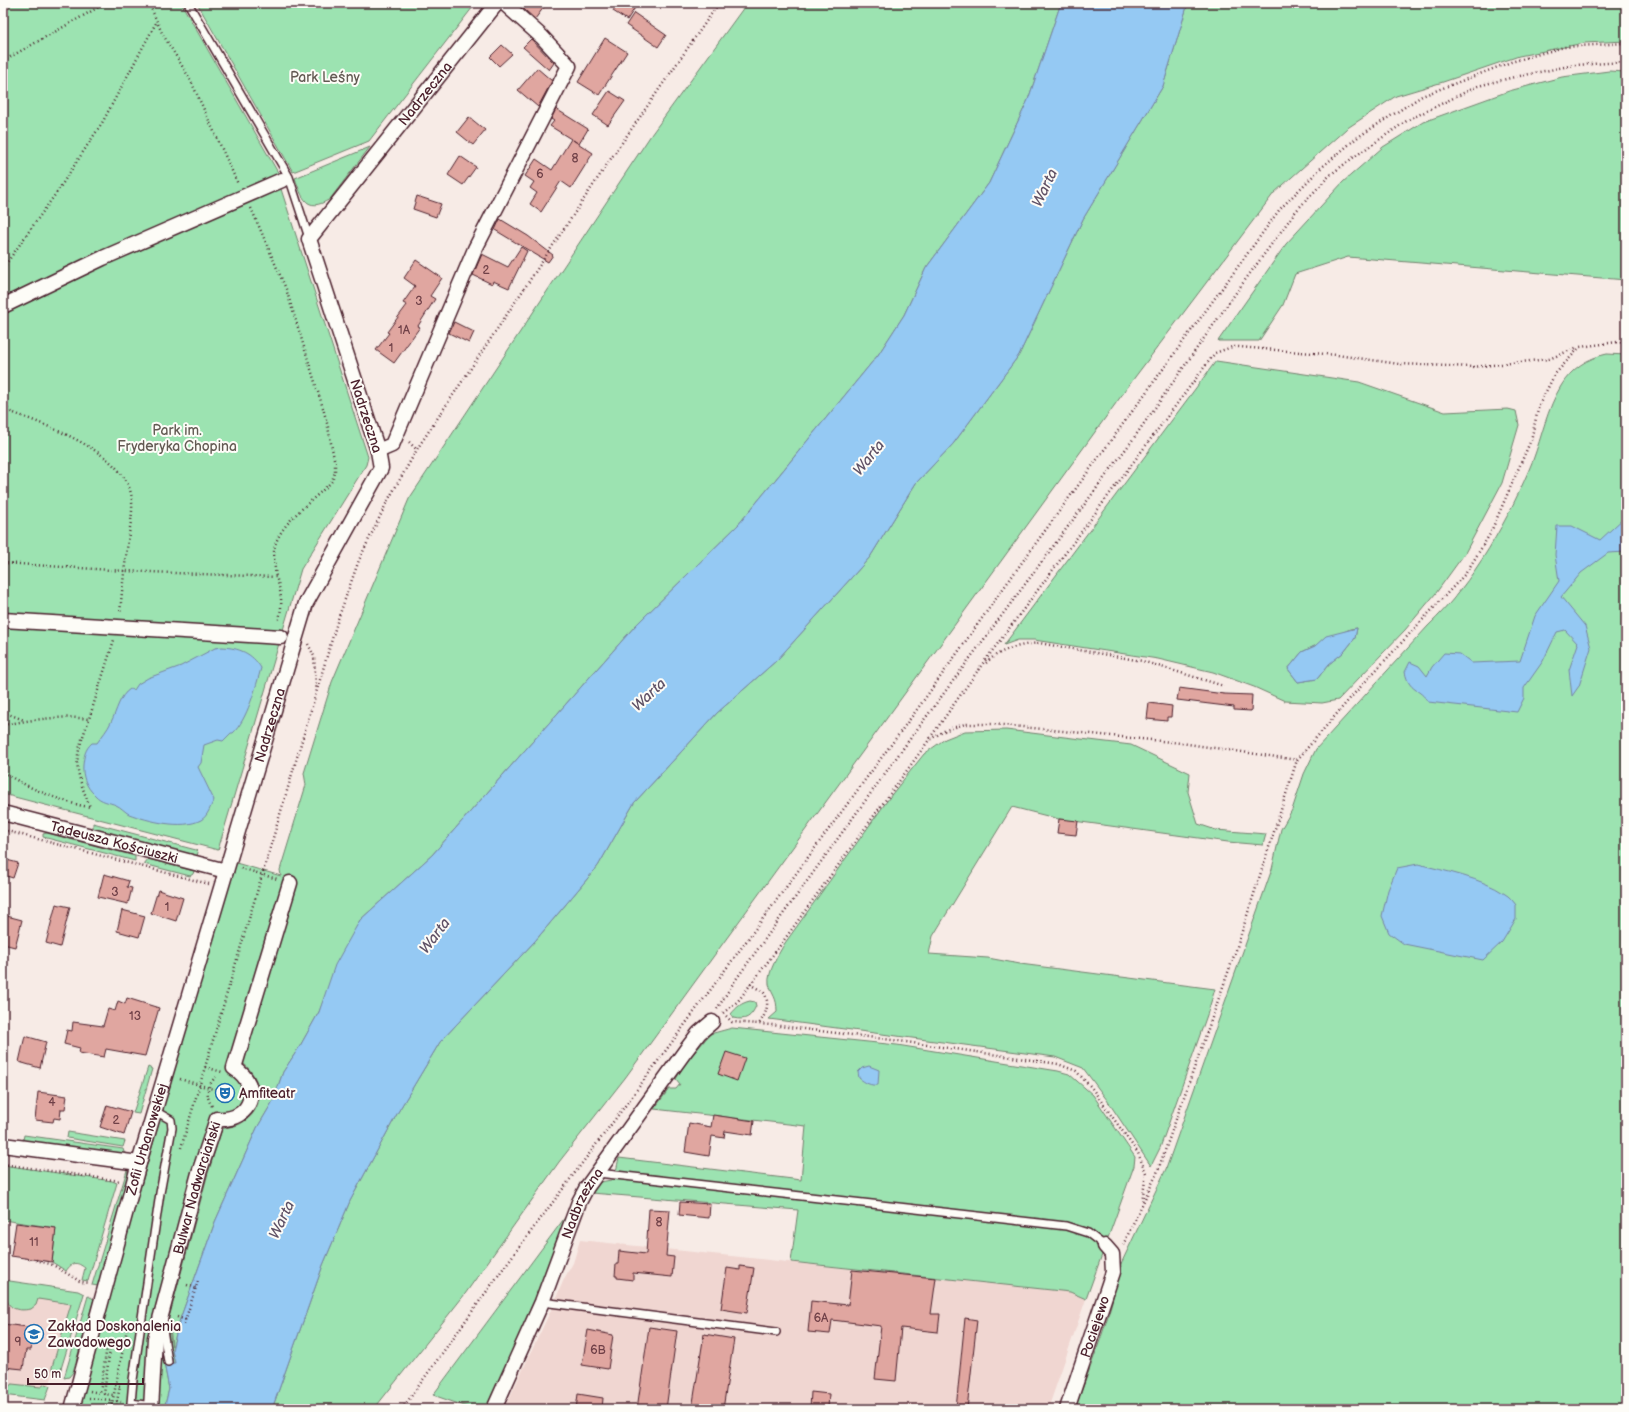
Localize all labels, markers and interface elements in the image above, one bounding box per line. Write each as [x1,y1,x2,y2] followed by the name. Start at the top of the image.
[394,58,455,129] street label: Nadrzeczna
[290,69,361,86] park label: Park Leśny
[572,151,579,166] house number: 8
[1028,166,1062,210] water label: Warta
[536,167,544,182] house number: 6
[482,263,490,278] house number: 2
[415,294,423,309] house number: 3
[398,323,411,338] house number: 1A
[389,341,393,356] house number: 1
[346,377,386,455] street label: Nadrzeczna
[117,422,237,455] park label: Park im. Fryderyka Chopina
[849,436,889,480] water label: Warta
[628,674,670,716] water label: Warta
[251,686,289,764] street label: Nadrzeczna
[49,817,180,867] street label: Tadeusza Kościuszki
[111,885,119,900] house number: 3
[165,900,169,915] house number: 1
[415,914,455,958] water label: Warta
[129,1009,141,1024] house number: 13
[122,1081,171,1198] street label: Zofii Urbanowskiej
[214,1082,236,1104] theatre icon: Amfiteatr
[239,1085,296,1102] place label: Amfiteatr
[48,1095,56,1110] house number: 4
[112,1113,120,1128] house number: 2
[169,1119,224,1256] street label: Bulwar Nadwarciański
[558,1164,607,1241] street label: Nadbrzeżna
[265,1198,299,1242] water label: Warta
[656,1215,663,1230] house number: 8
[29,1235,39,1250] house number: 11
[1076,1293,1113,1360] street label: Pociejewo
[814,1311,829,1326] house number: 6A
[47,1318,181,1351] place label: Zakład Doskonalenia Zawodowego
[23,1323,45,1345] school or university icon: Zakład Doskonalenia Zawodowego
[15,1335,22,1350] house number: 9
[590,1343,606,1358] house number: 6B
[28,1360,143,1386] scale bar
[34,1367,61,1382] text: 50 m

